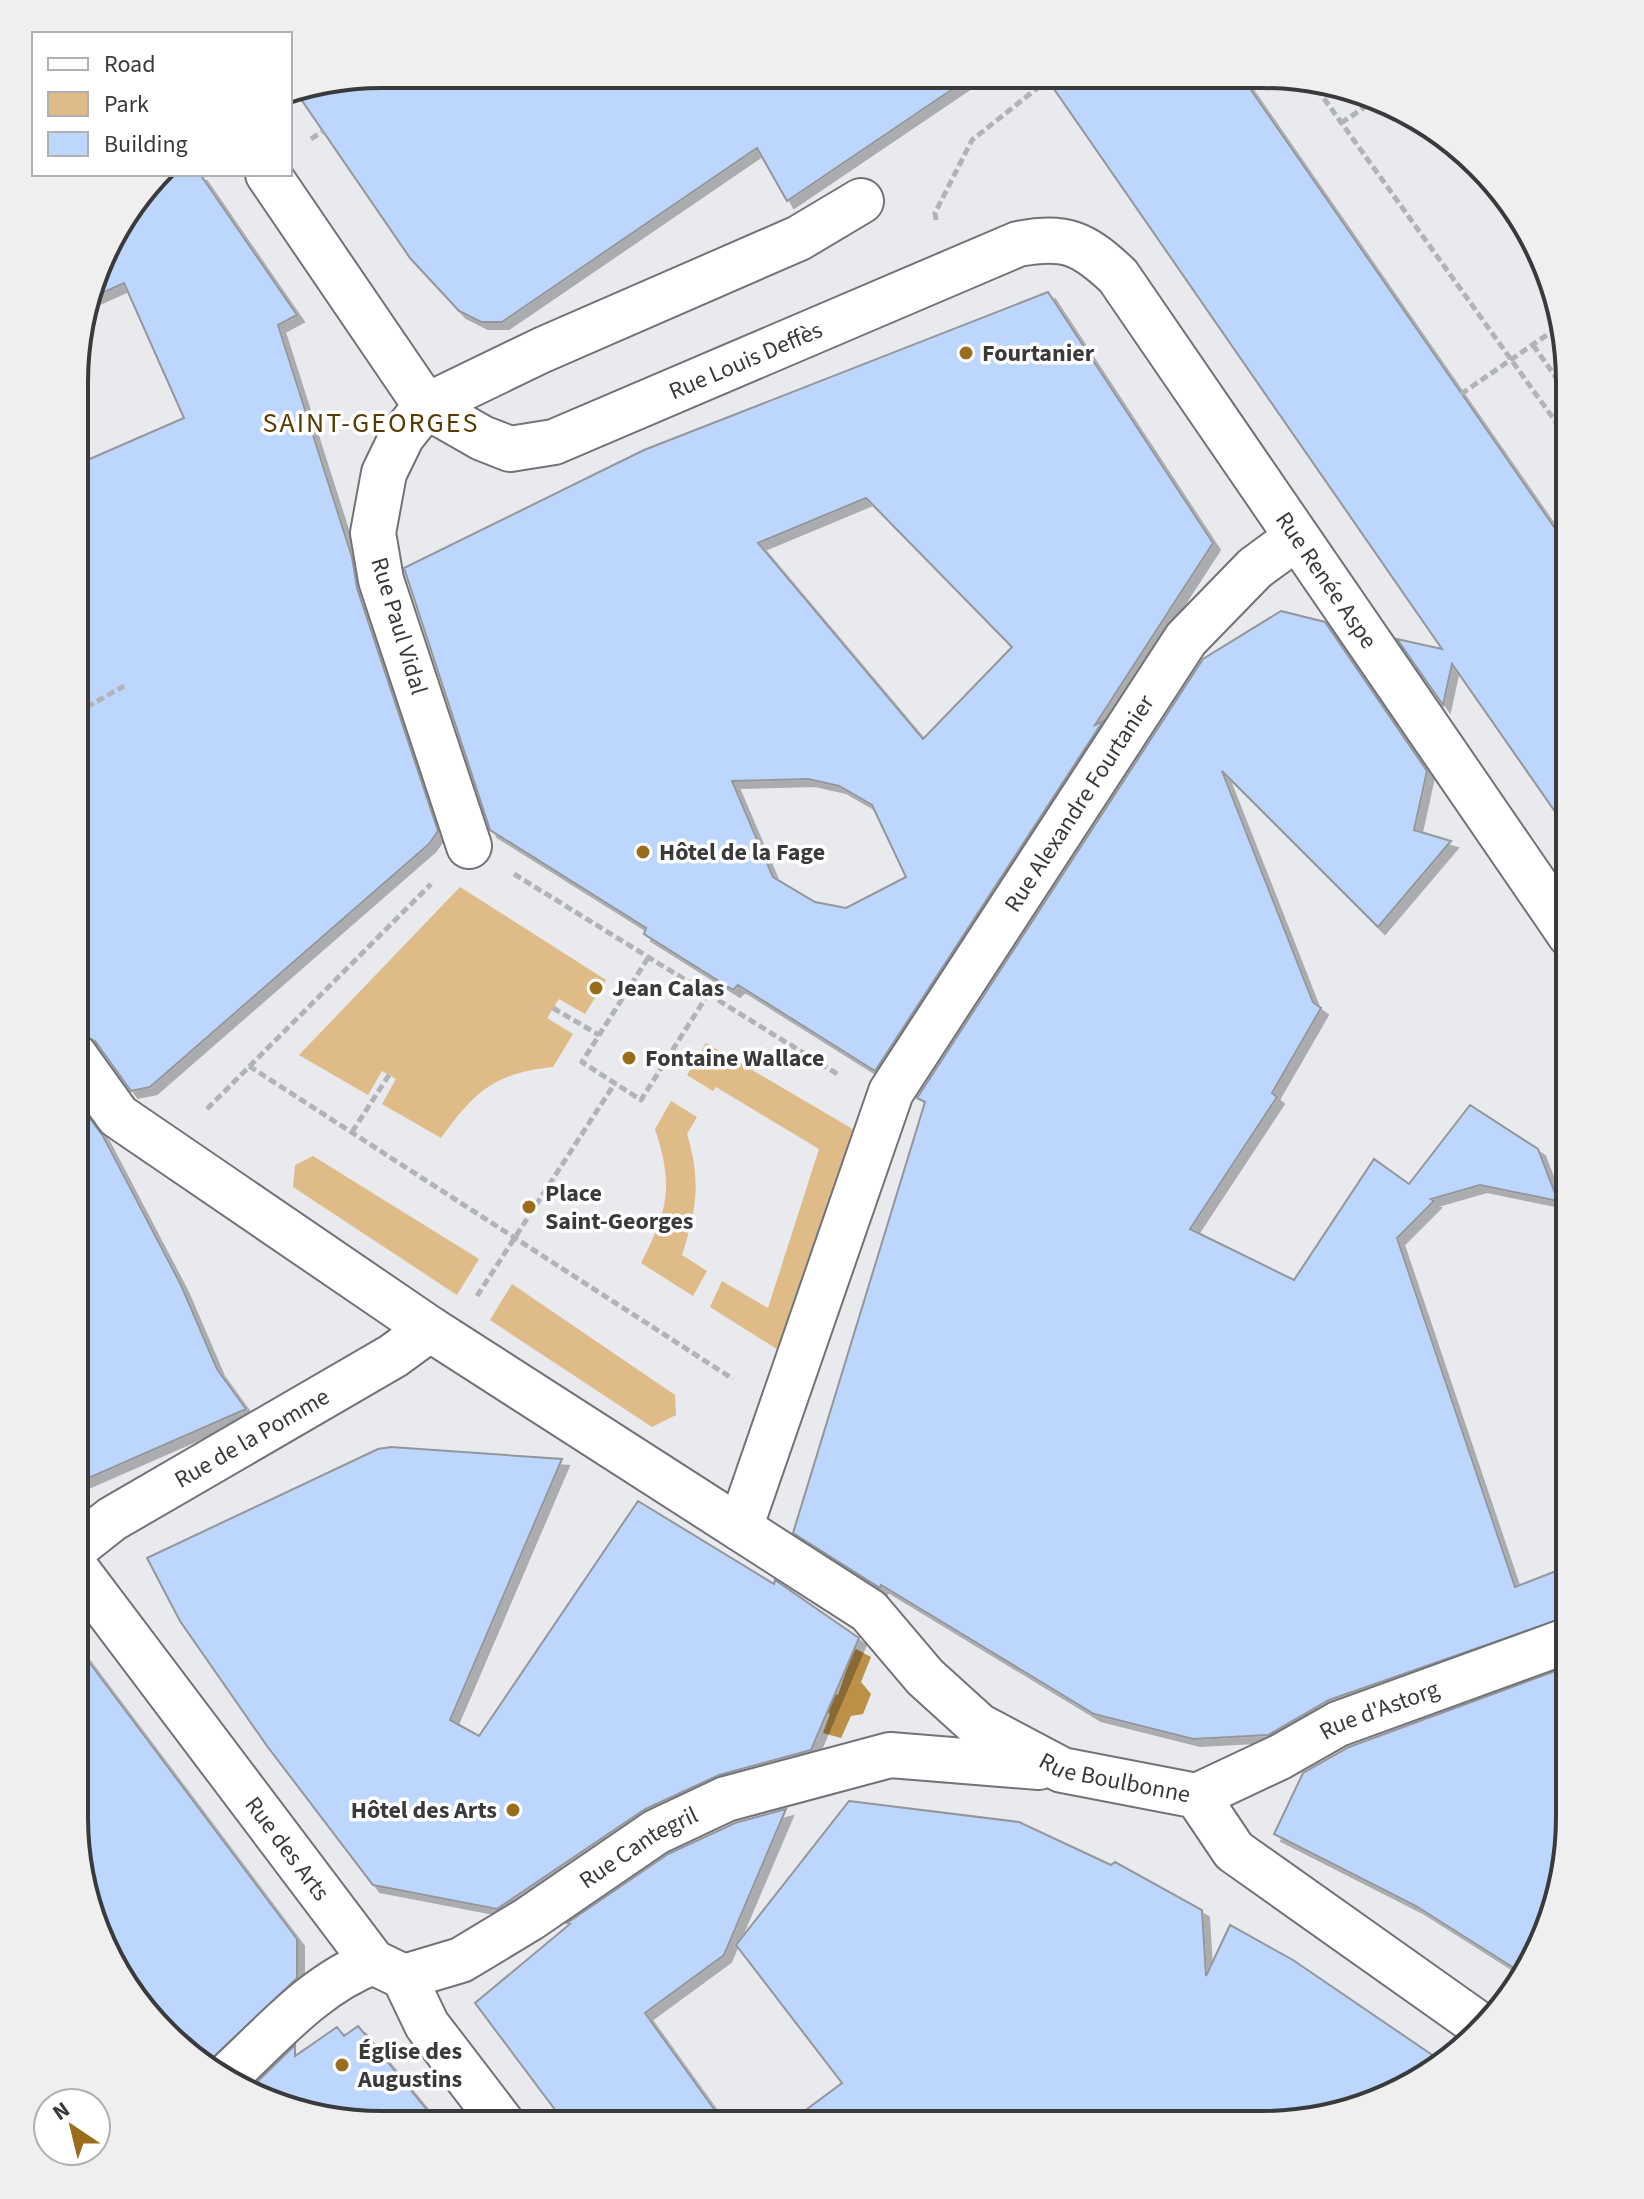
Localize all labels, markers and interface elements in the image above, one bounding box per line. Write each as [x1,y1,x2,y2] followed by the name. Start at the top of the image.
[32,32,292,176] legend
[104,47,156,82] text: Road
[104,87,149,122] text: Park
[104,127,188,162] text: Building
[663,312,828,409] street label: Rue Louis Deffès
[982,336,1095,371] place label: Fourtanier
[957,344,975,362] marker: Fourtanier
[263,403,479,443] district label: SAINT-GEORGES
[1267,504,1386,656] street label: Rue Renée Aspe
[362,553,436,699] street label: Rue Paul Vidal
[995,687,1163,919] street label: Rue Alexandre Fourtanier
[659,835,825,870] place label: Hôtel de la Fage
[634,843,652,861] marker: Hôtel de la Fage
[612,971,724,1006] place label: Jean Calas
[587,979,605,997] marker: Jean Calas
[645,1041,824,1076] place label: Fontaine Wallace
[620,1049,638,1067] marker: Fontaine Wallace
[545,1176,693,1239] place label: Place Saint-Georges
[520,1198,538,1216] marker: Place Saint-Georges
[168,1379,336,1497] street label: Rue de la Pomme
[1313,1671,1444,1749] street label: Rue d'Astorg
[1033,1743,1193,1812] street label: Rue Boulbonne
[236,1789,338,1908] street label: Rue des Arts
[351,1793,497,1828] place label: Hôtel des Arts
[572,1797,704,1897] street label: Rue Cantegril
[504,1801,522,1819] marker: Hôtel des Arts
[357,2034,462,2097] place label: Église des Augustins
[333,2056,351,2074] marker: Église des Augustins
[32,2087,112,2167] north arrow
[46,2094,76,2129] text: N

